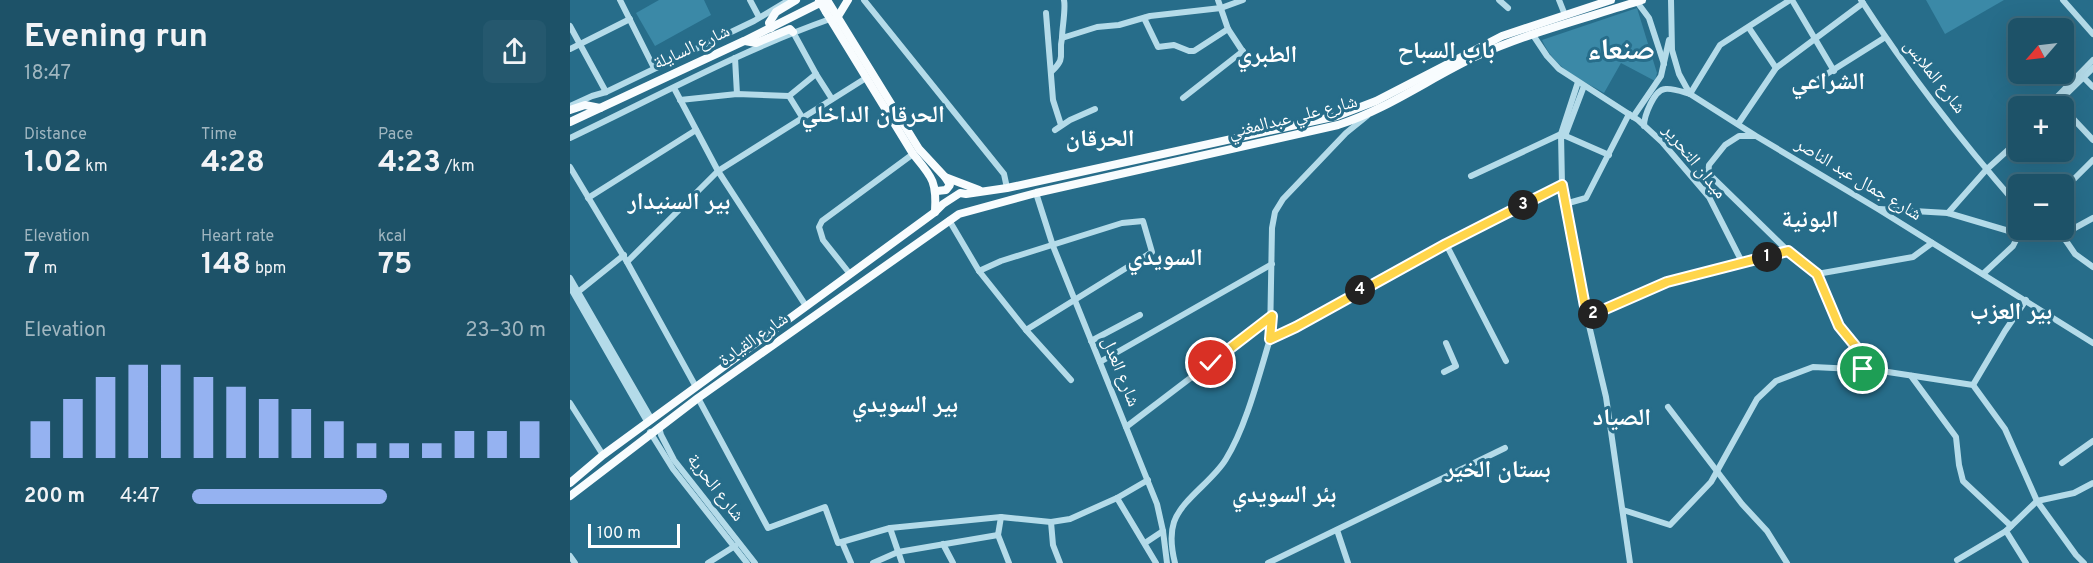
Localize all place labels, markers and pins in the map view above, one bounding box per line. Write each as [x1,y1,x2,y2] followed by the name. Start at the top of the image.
[1508,190,1538,220] pin: 3
[1752,242,1782,272] pin: 1
[1345,275,1375,305] pin: 4
[1578,299,1608,329] pin: 2
[1185,337,1236,388] pin
[1837,343,1888,394] pin

